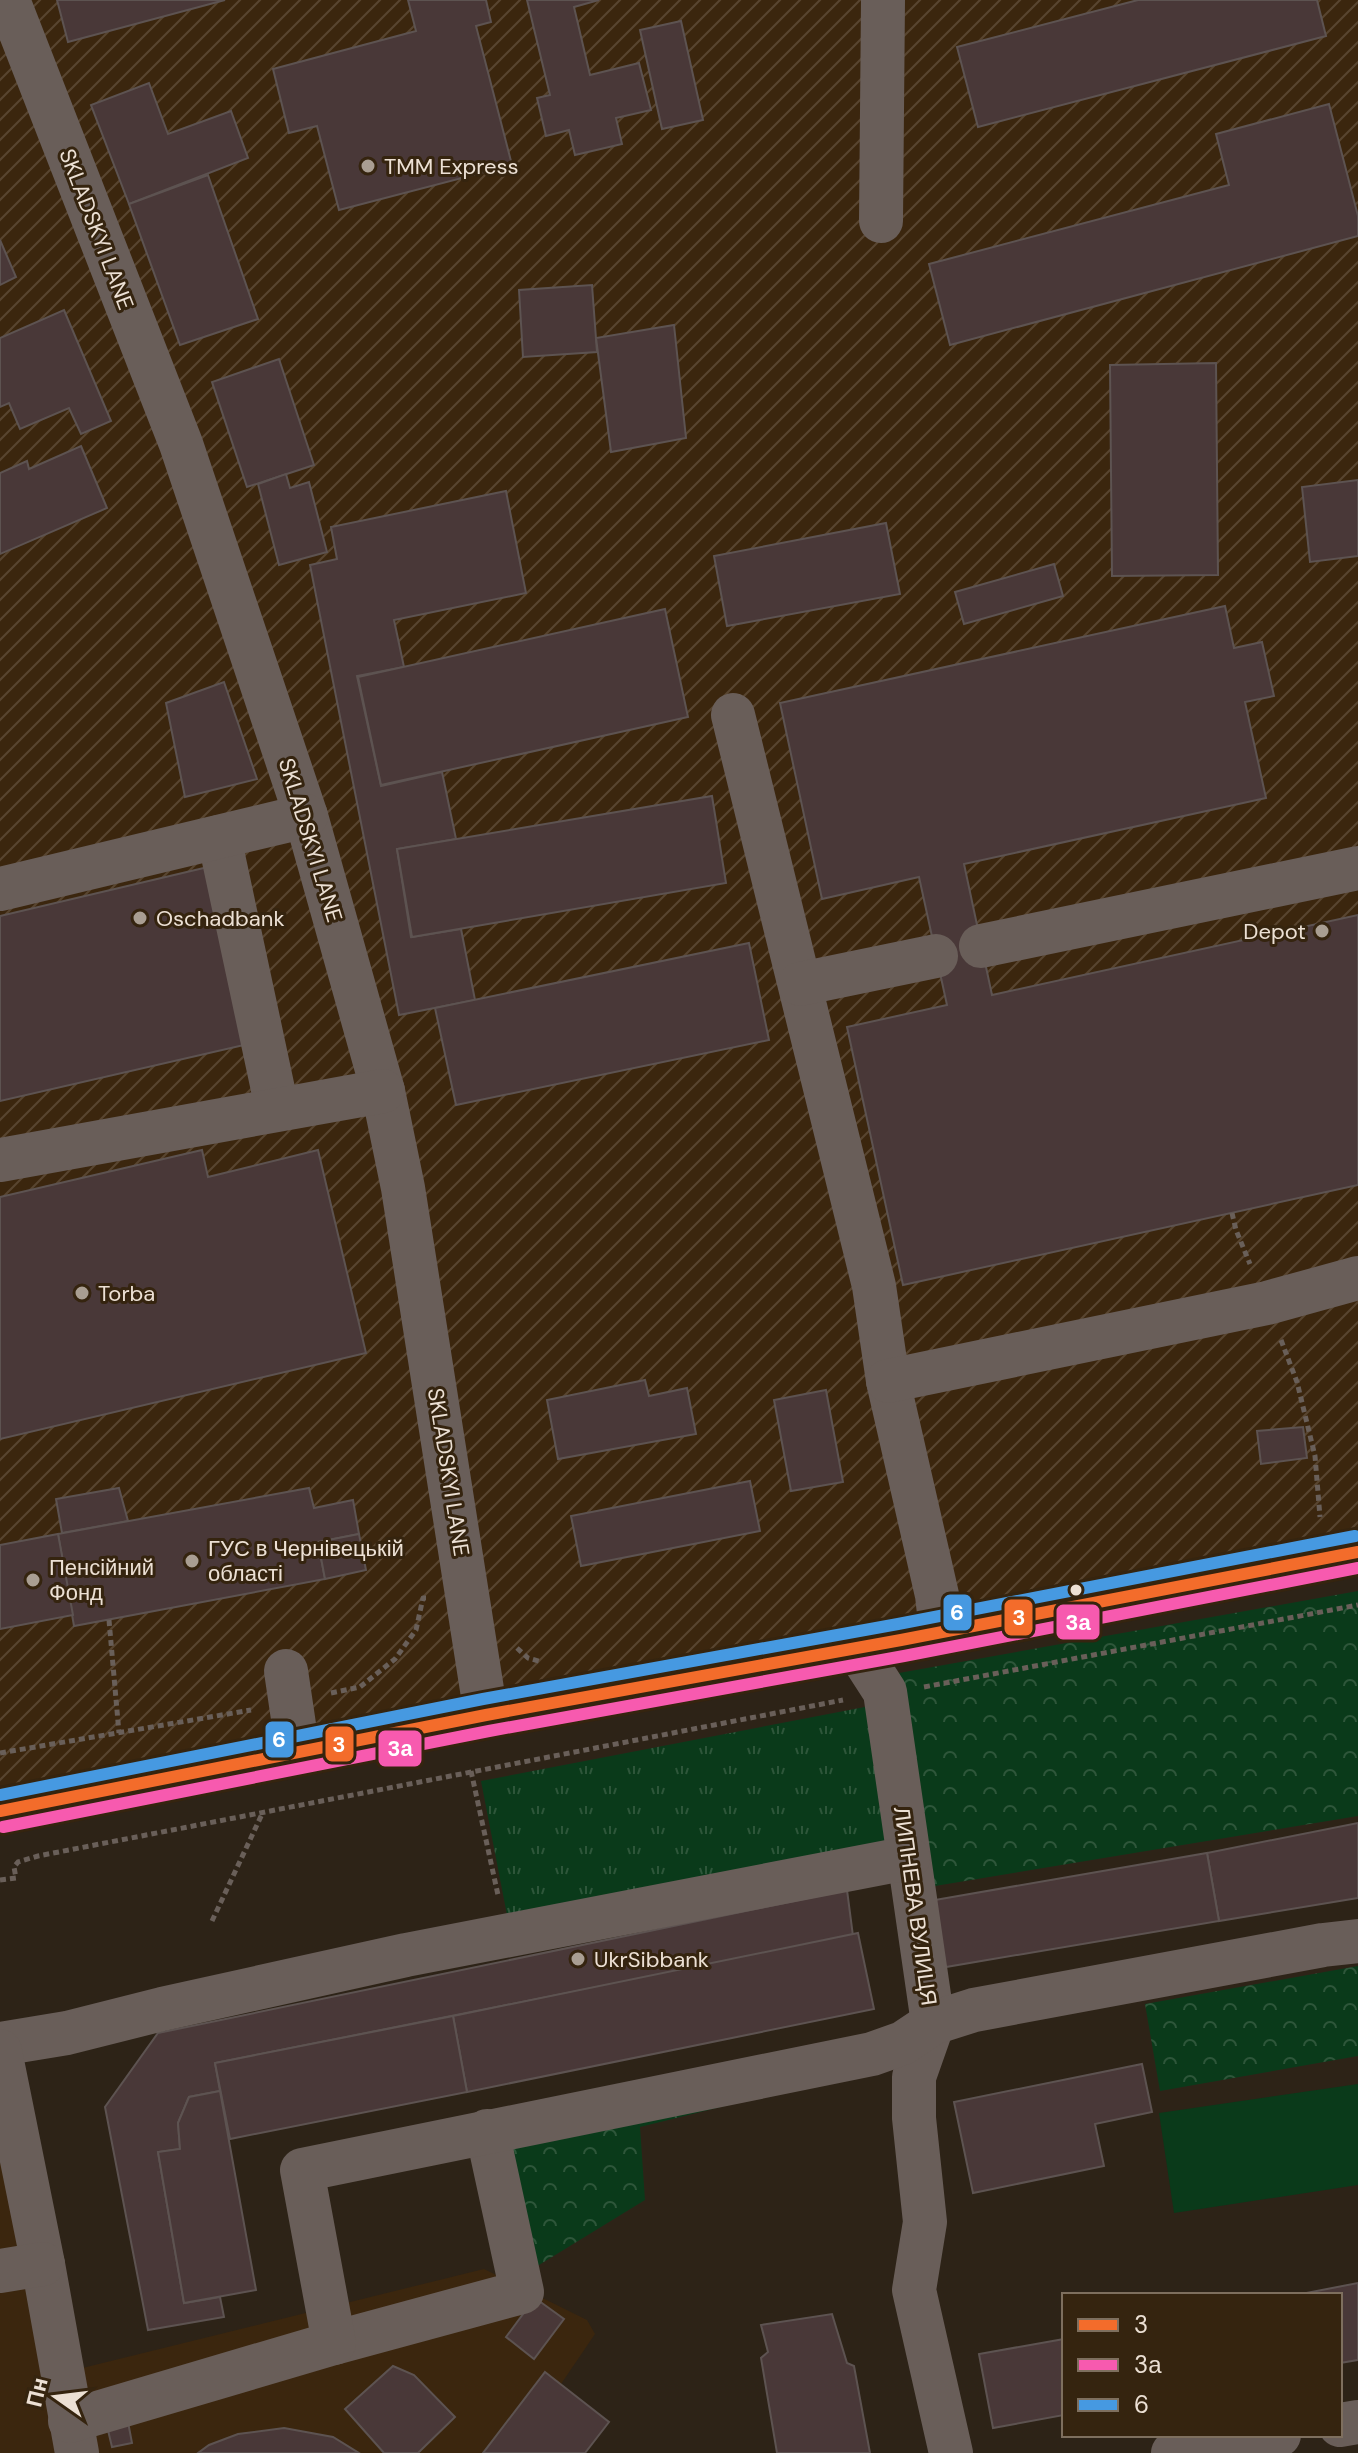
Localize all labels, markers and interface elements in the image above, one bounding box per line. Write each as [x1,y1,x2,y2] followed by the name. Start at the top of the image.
[53,145,141,314] street label: SKLADSKYI LANE
[384,152,519,181] place label: TMM Express
[359,157,377,175] marker: TMM Express
[272,755,349,926] street label: SKLADSKYI LANE
[156,904,285,933] place label: Oschadbank
[131,909,149,927] marker: Oschadbank
[1243,917,1306,946] place label: Depot
[1313,922,1331,940] marker: Depot
[98,1279,155,1308] place label: Torba
[73,1284,91,1302] marker: Torba
[421,1386,476,1558] street label: SKLADSKYI LANE
[208,1534,404,1588] place label: ГУС в Чернівецькій області
[183,1552,201,1570] marker: ГУС в Чернівецькій області
[49,1553,154,1607] place label: Пенсійний Фонд
[24,1571,42,1589] marker: Пенсійний Фонд
[1068,1582,1084,1598] unlabelled marker
[942,1593,973,1632] line badge: 6
[950,1598,964,1627] text: 6
[1003,1598,1034,1637] line badge: 3
[1012,1603,1026,1632] text: 3
[1055,1603,1101,1641] line badge: 3а
[1065,1608,1092,1637] text: 3а
[264,1720,295,1759] line badge: 6
[272,1725,286,1754] text: 6
[324,1725,355,1763] line badge: 3
[377,1729,423,1768] line badge: 3а
[332,1730,346,1759] text: 3
[387,1734,414,1763] text: 3а
[887,1805,944,2007] street label: ЛИПНЕВА ВУЛИЦЯ
[594,1945,709,1974] place label: UkrSibbank
[569,1950,587,1968] marker: UkrSibbank
[1062,2293,1342,2437] legend
[1134,2309,1148,2340] text: 3
[1134,2349,1162,2380] text: 3а
[16,2357,96,2437] north arrow
[19,2375,55,2410] text: Пн
[1134,2389,1149,2420] text: 6

